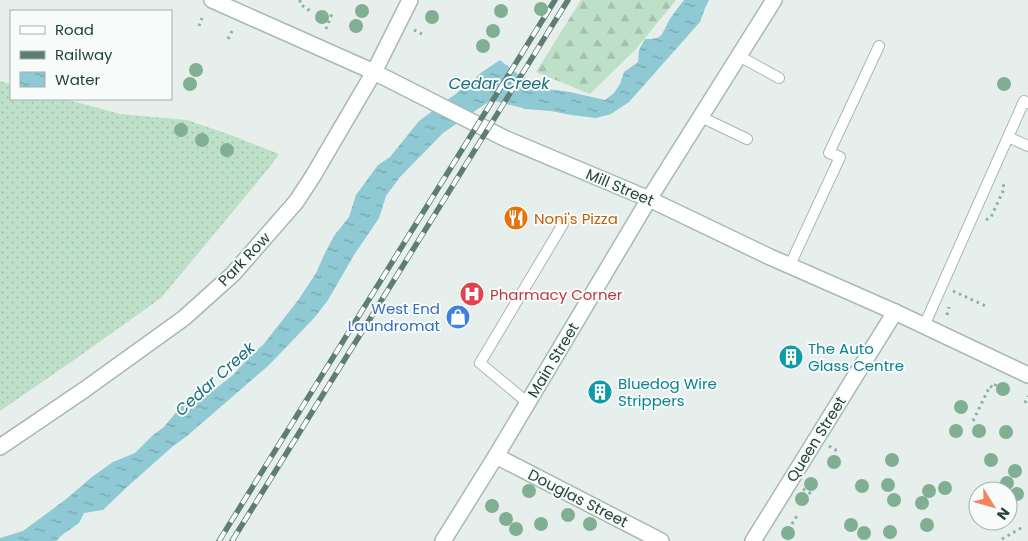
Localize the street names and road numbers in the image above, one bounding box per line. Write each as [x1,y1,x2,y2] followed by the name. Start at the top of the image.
[583,163,657,211] street label: Mill Street
[213,227,275,290] street label: Park Row
[522,318,584,402] street label: Main Street
[781,392,851,486] street label: Queen Street
[524,464,632,532] street label: Douglas Street

